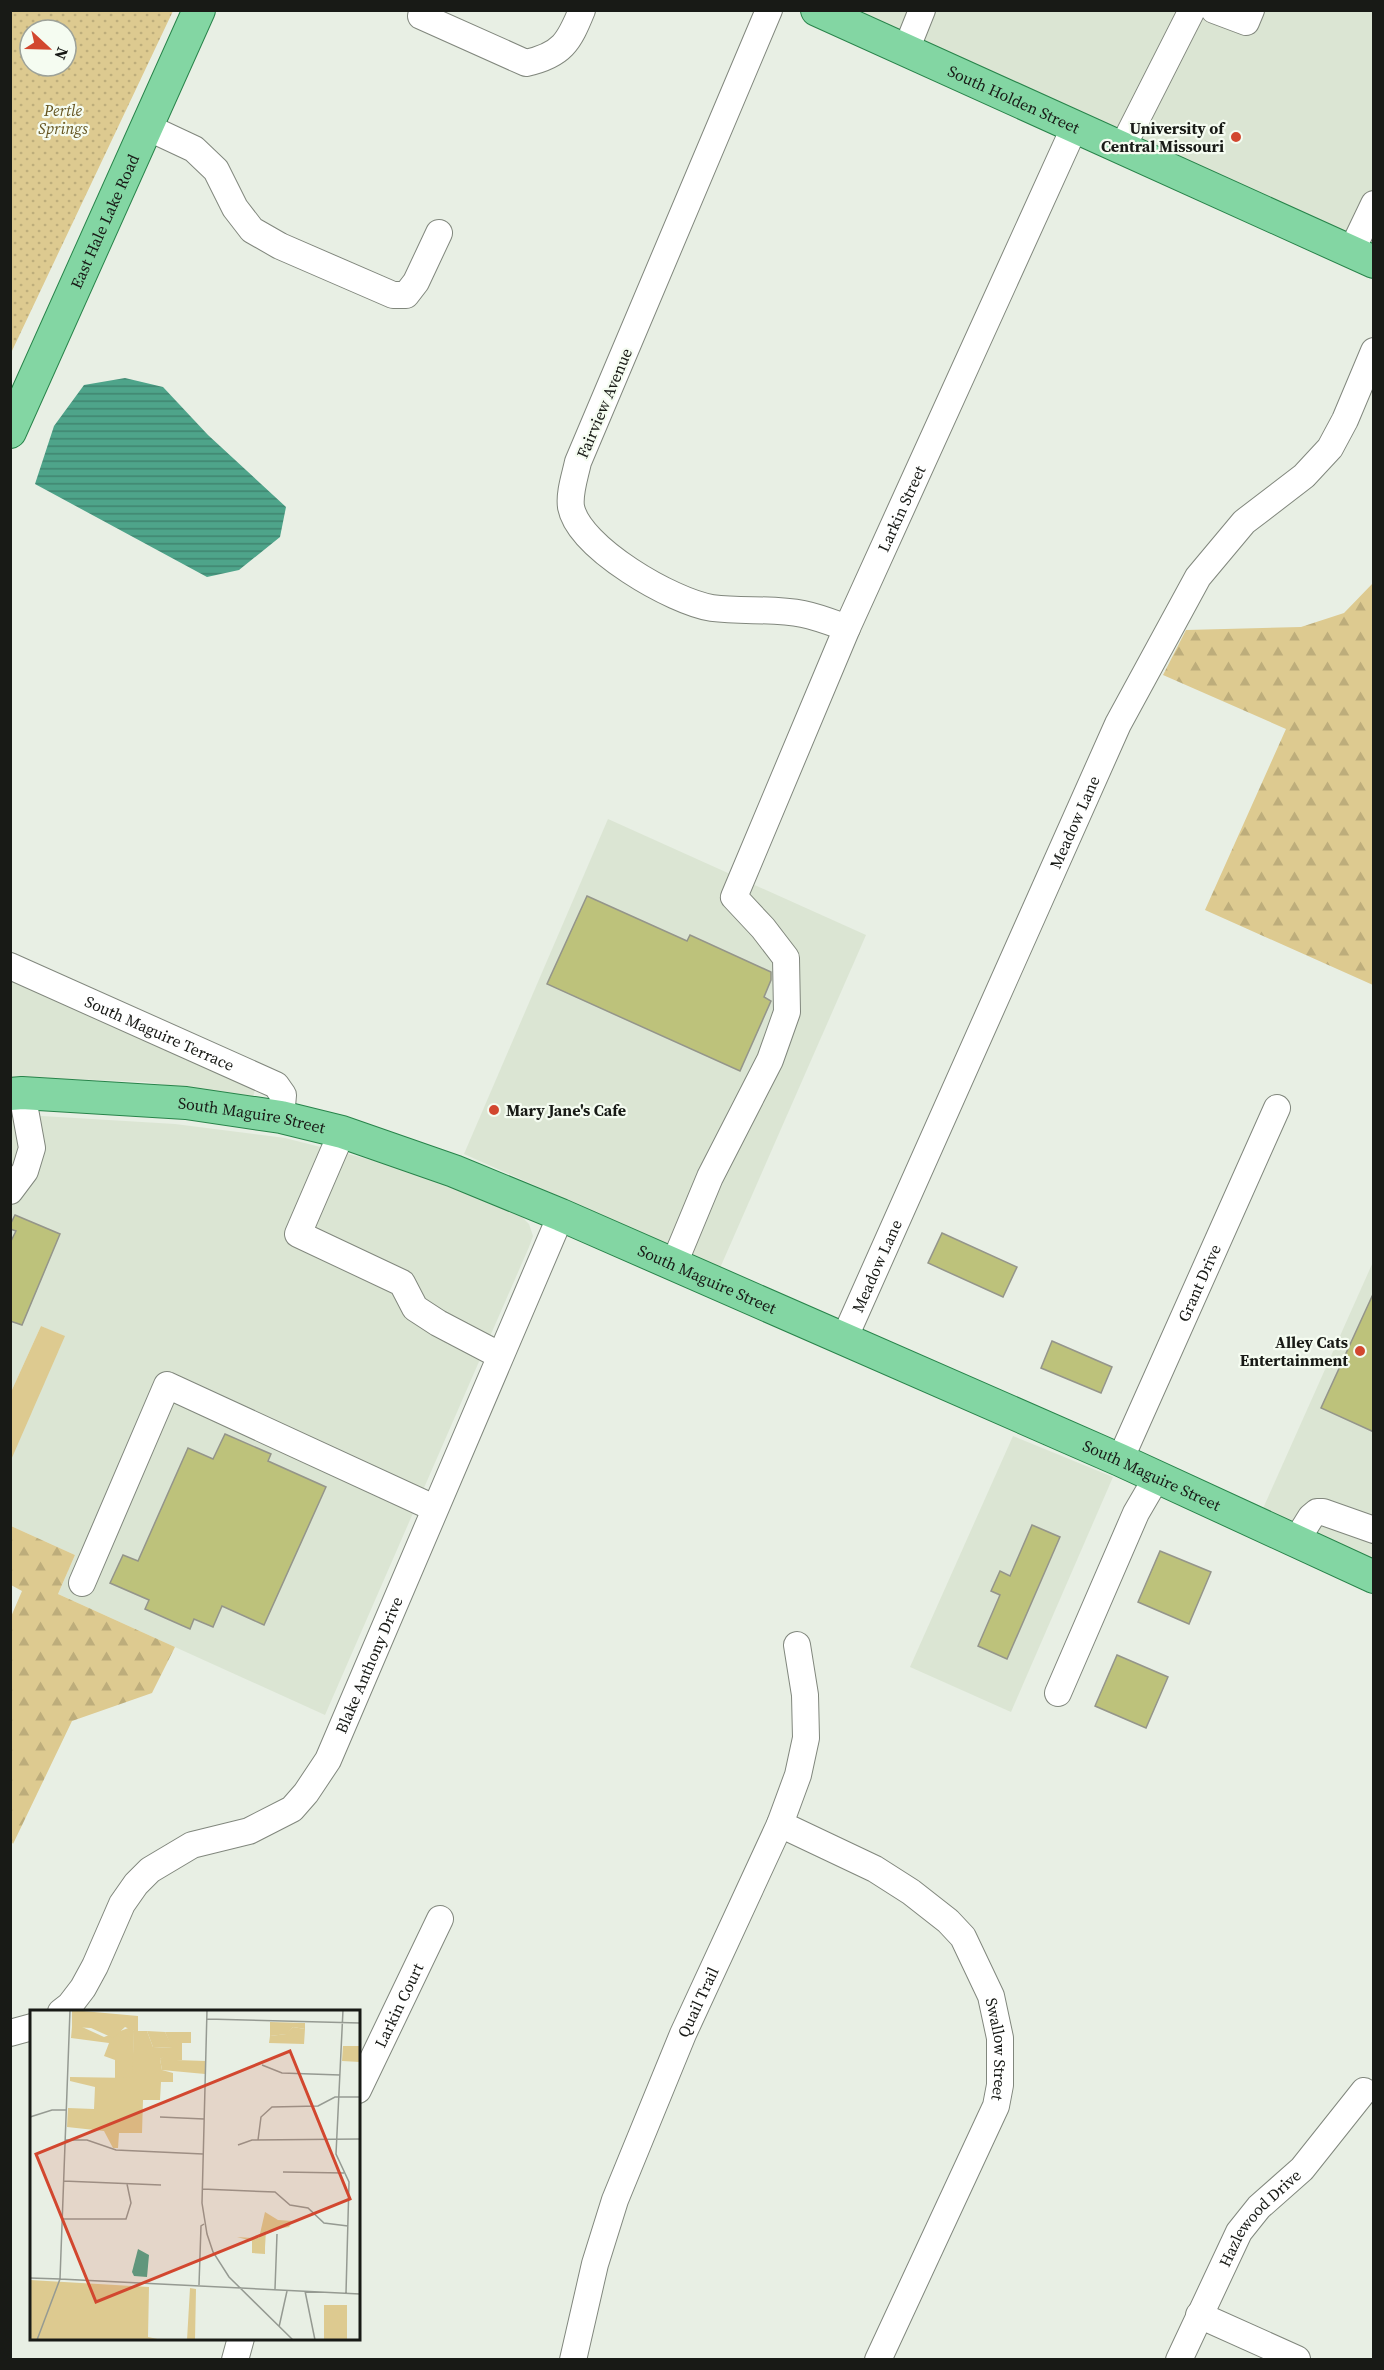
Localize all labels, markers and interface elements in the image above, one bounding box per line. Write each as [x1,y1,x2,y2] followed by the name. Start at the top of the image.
[18,18,78,78] north arrow
[49,44,74,63] text: N
[944,60,1084,139] street label: South Holden Street
[38,99,88,139] park label: Pertle Springs
[1101,117,1226,157] place label: University of Central Missouri
[1229,130,1243,144] marker: University of Central Missouri
[65,150,144,292] street label: East Hale Lake Road
[571,344,637,462] street label: Fairview Avenue
[872,461,931,555] street label: Larkin Street
[1044,772,1105,872] street label: Meadow Lane
[81,990,238,1076] street label: South Maguire Terrace
[177,1092,328,1139] street label: South Maguire Street
[506,1099,626,1121] place label: Mary Jane's Cafe
[487,1103,501,1117] marker: Mary Jane's Cafe
[846,1216,907,1316] street label: Meadow Lane
[634,1239,781,1319] street label: South Maguire Street
[1172,1241,1226,1325] street label: Grant Drive
[1240,1331,1348,1371] place label: Alley Cats Entertainment
[1353,1344,1367,1358] marker: Alley Cats Entertainment
[1080,1434,1225,1516] street label: South Maguire Street
[330,1593,408,1737] street label: Blake Anthony Drive
[369,1958,429,2051] street label: Larkin Court
[672,1963,724,2041] street label: Quail Trail
[981,1996,1011,2103] street label: Swallow Street
[30,2010,360,2340] inset map
[1213,2164,1306,2270] street label: Hazlewood Drive

